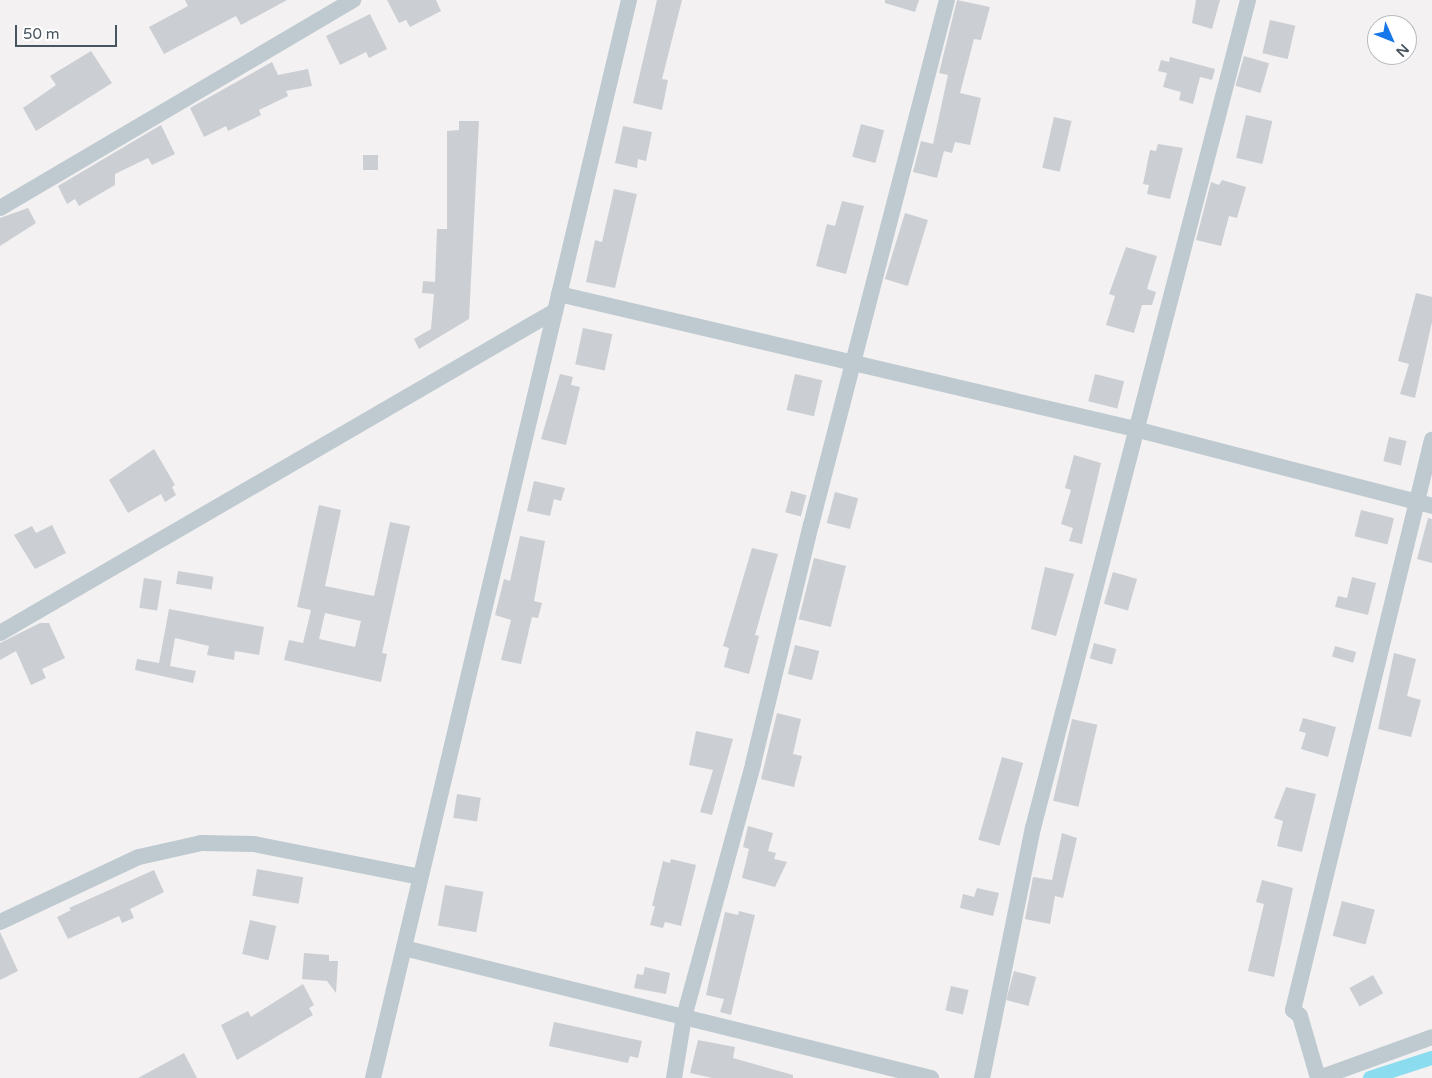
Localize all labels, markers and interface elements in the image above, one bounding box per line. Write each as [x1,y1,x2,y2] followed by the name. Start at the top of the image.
[18,15,120,47] scale bar
[1367,15,1417,65] north arrow
[23,25,60,43] text: 50 m
[1392,40,1412,60] text: N

